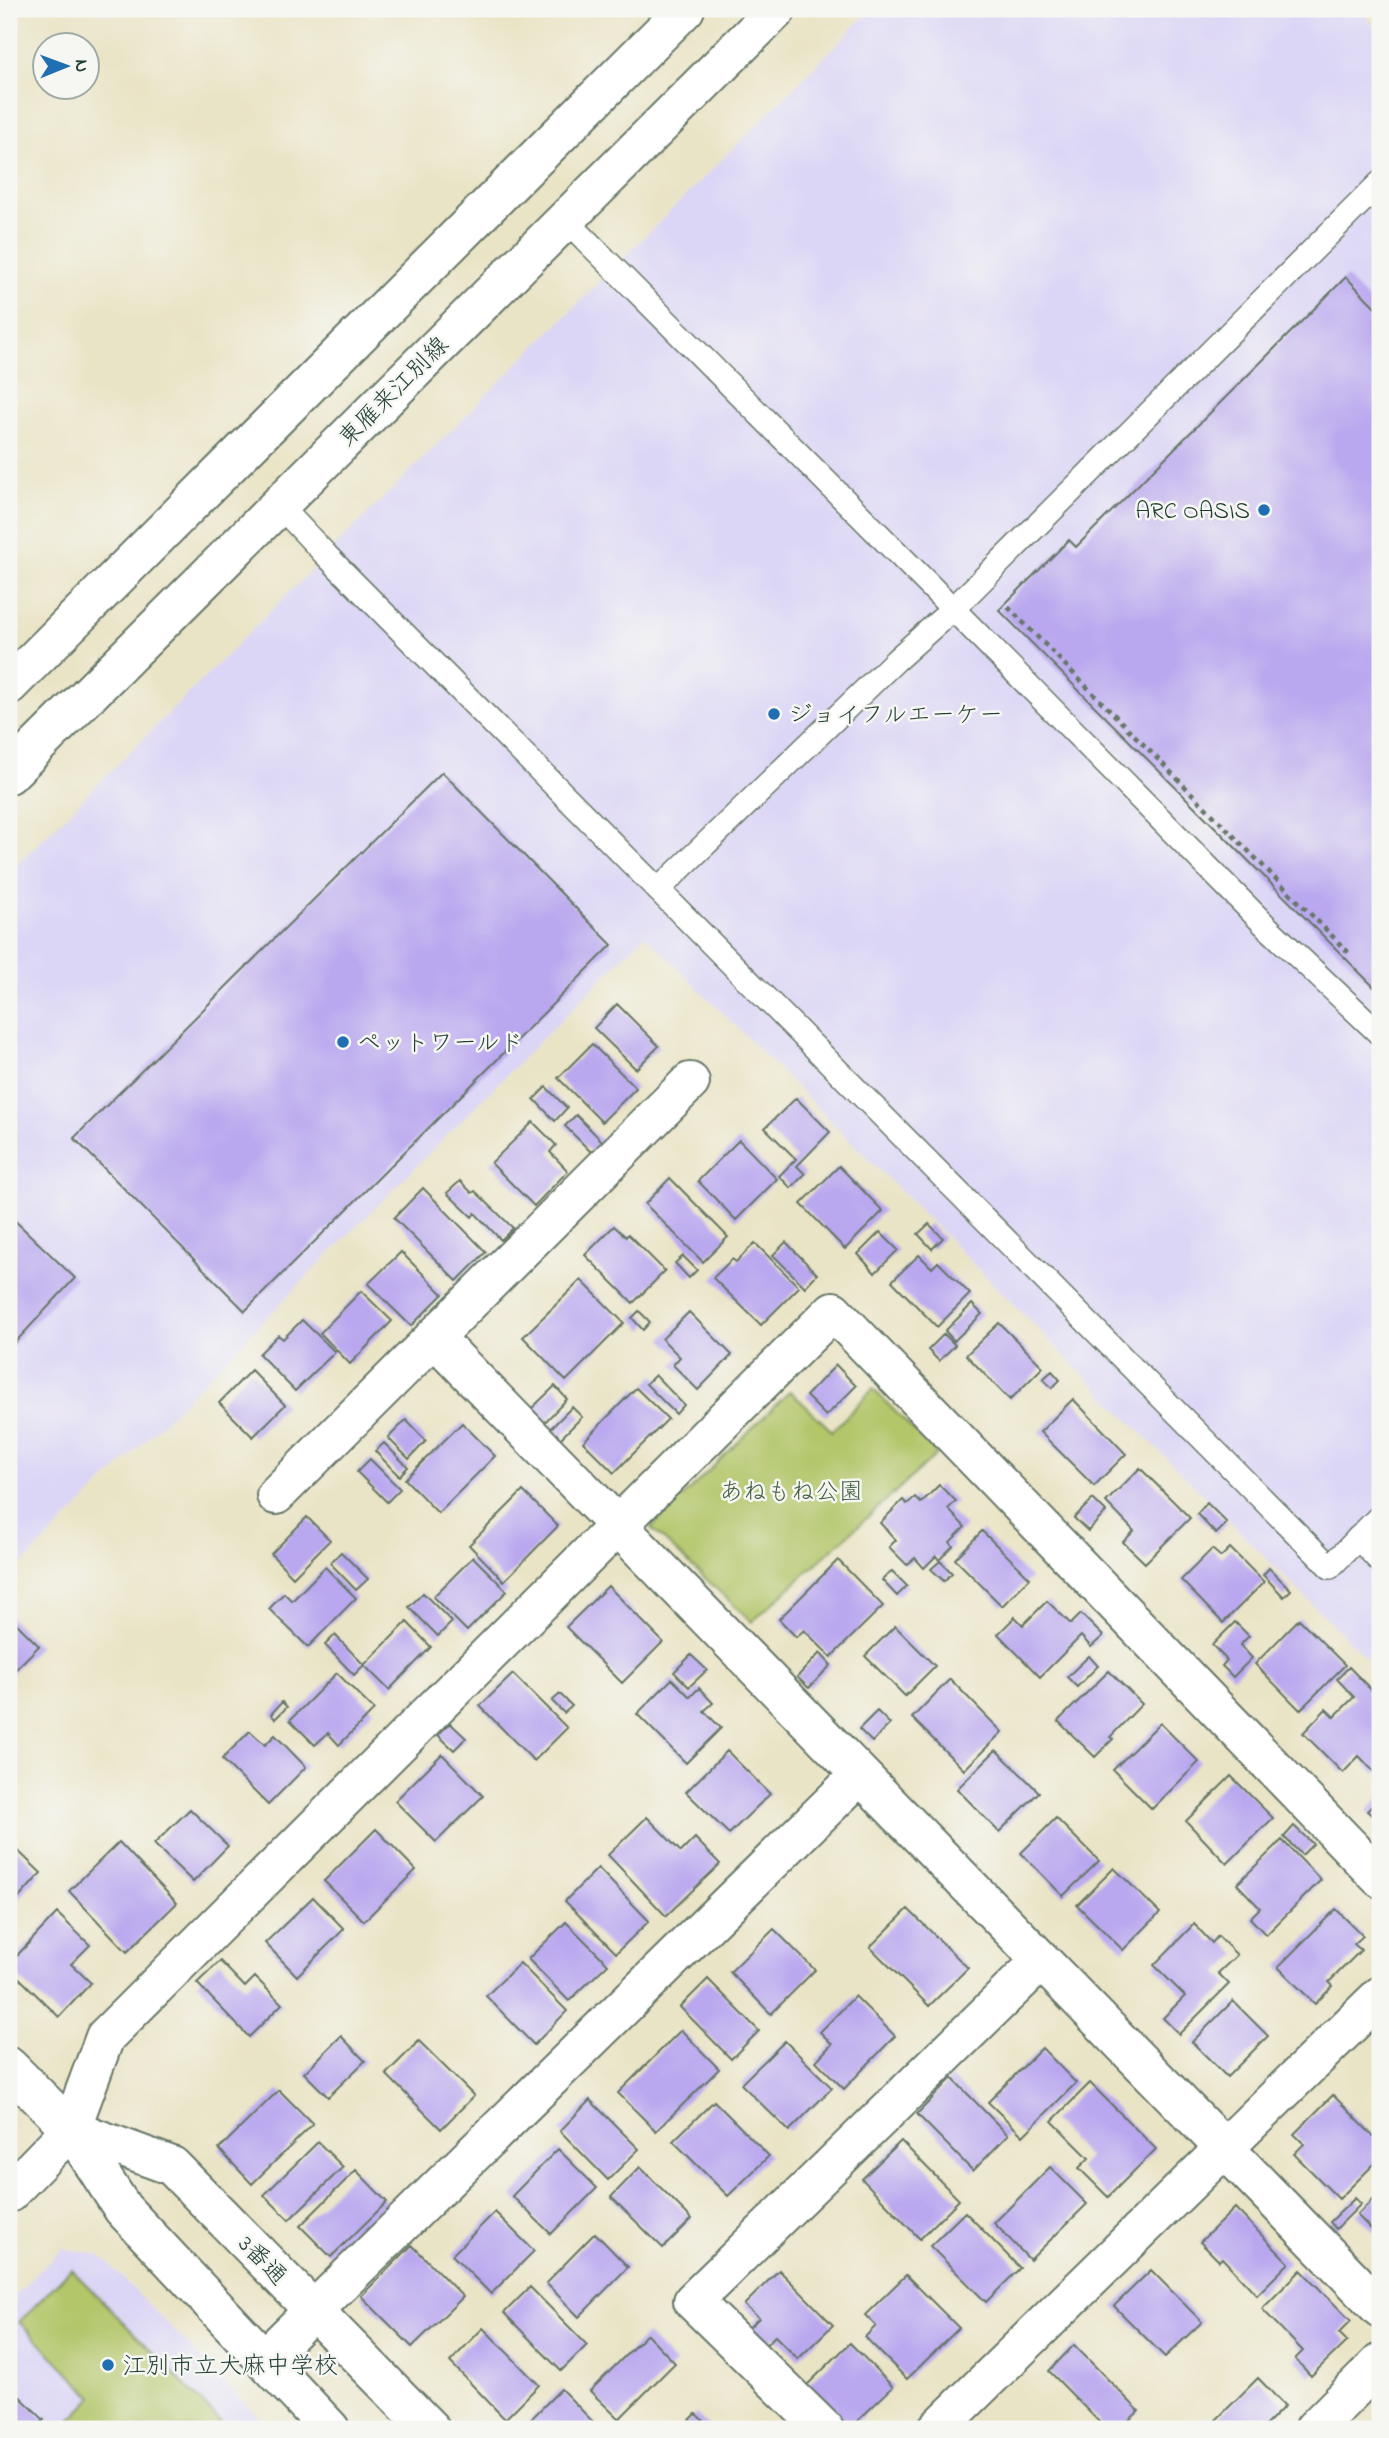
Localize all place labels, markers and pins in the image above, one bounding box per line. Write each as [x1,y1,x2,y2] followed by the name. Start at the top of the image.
[1136,495,1250,530] place label: ARC OASIS
[1256,502,1272,518] marker: ARC OASIS
[788,699,1003,734] place label: ジョイフルエーケー
[766,706,782,722] marker: ジョイフルエーケー
[357,1027,524,1062] place label: ペットワールド
[335,1034,351,1050] marker: ペットワールド
[122,2350,338,2385] place label: 江別市立大麻中学校
[100,2357,116,2373] marker: 江別市立大麻中学校

